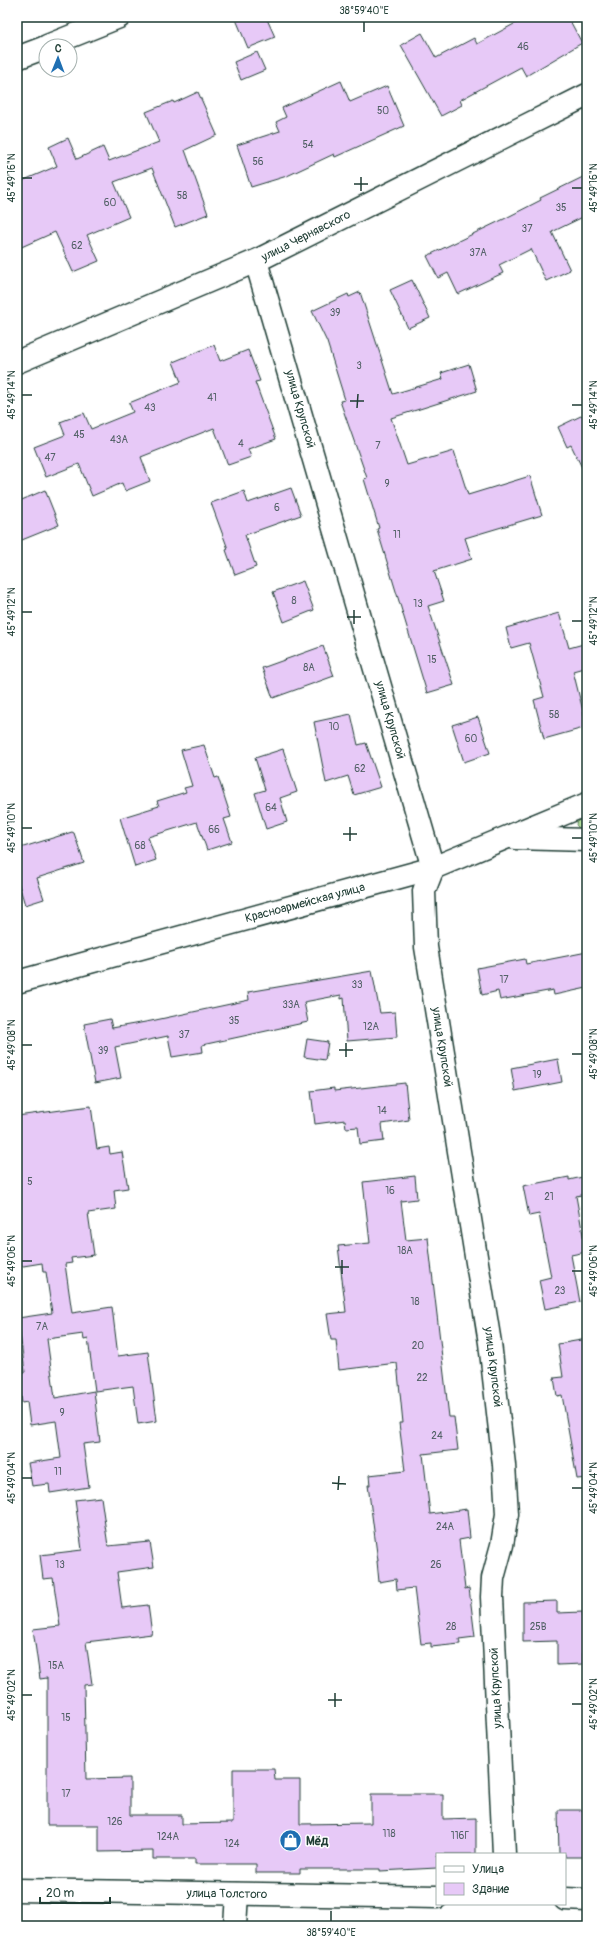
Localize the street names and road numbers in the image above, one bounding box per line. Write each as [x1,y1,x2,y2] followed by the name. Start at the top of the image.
[258,207,354,265] street label: улица Чернявского
[281,367,318,450] street label: улица Крупской
[371,678,408,761] street label: улица Крупской
[243,880,367,926] street label: Красноармейская улица
[428,1005,456,1088] street label: улица Крупской
[481,1325,505,1408] street label: улица Крупской
[486,1647,506,1730] street label: улица Крупской
[186,1886,268,1902] street label: улица Толстого

